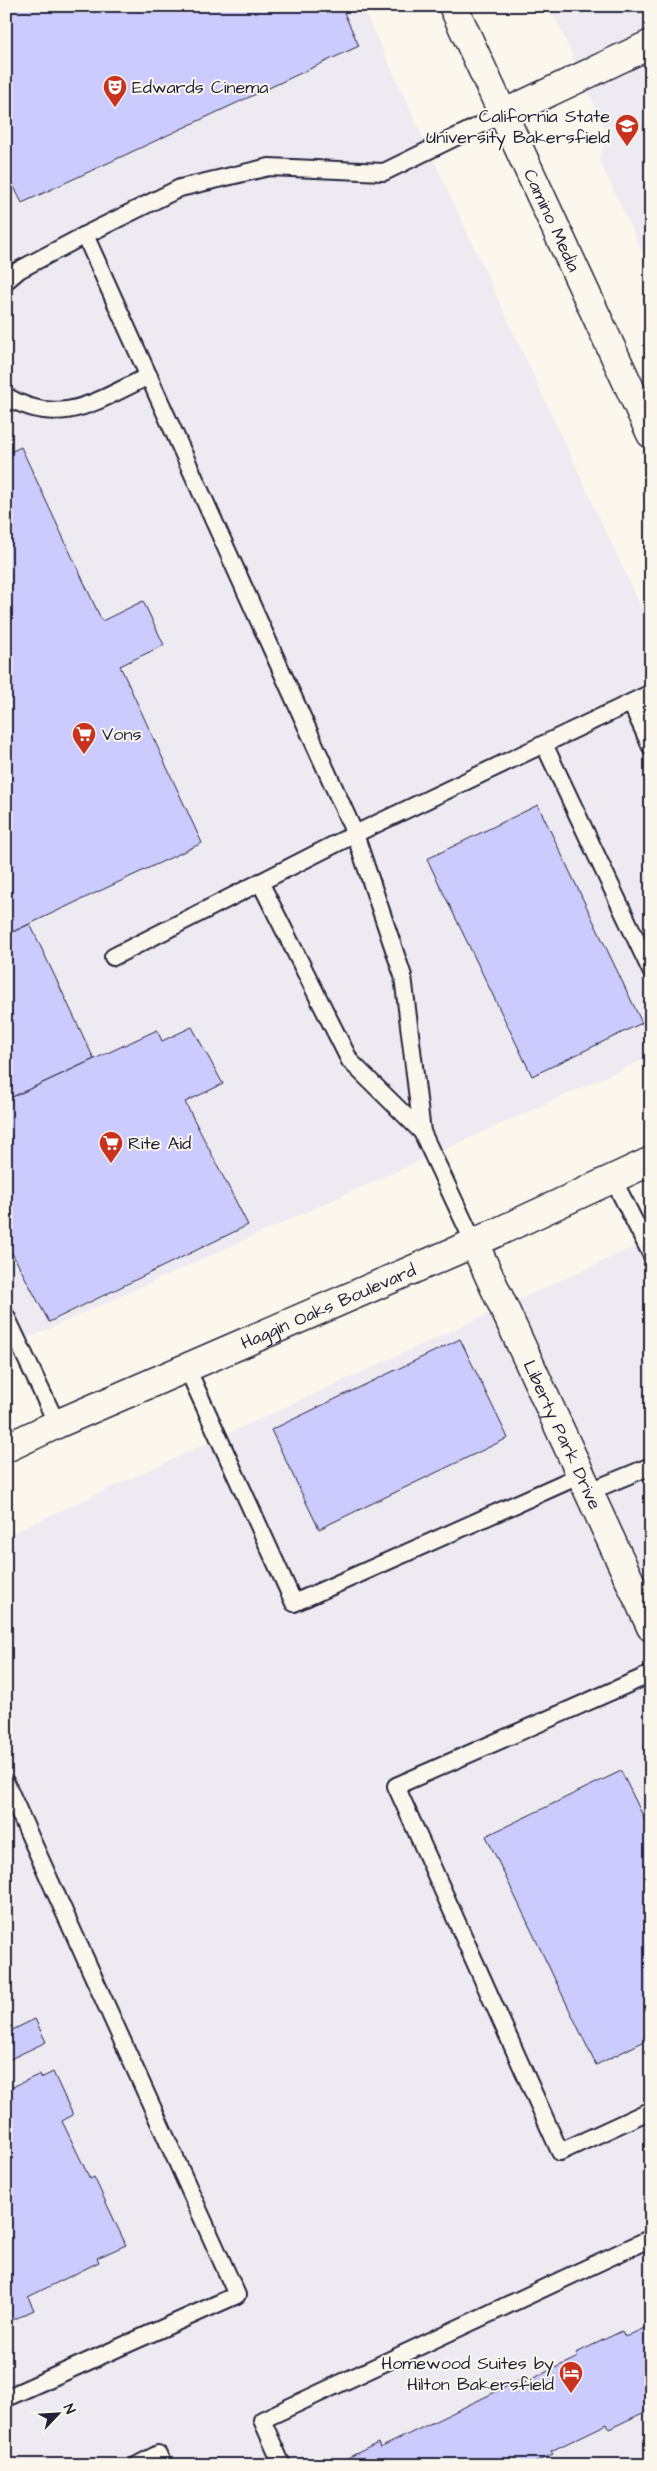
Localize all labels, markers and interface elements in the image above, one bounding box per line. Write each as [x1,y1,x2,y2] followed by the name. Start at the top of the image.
[102,74,128,108] theatre icon: Edwards Cinema
[132,75,268,100] place label: Edwards Cinema
[426,104,610,151] place label: California State University Bakersfield
[614,113,640,147] school or university icon: California State University Bakersfield
[517,165,586,276] street label: Camino Media
[71,721,97,755] supermarket icon: Vons
[102,722,141,747] place label: Vons
[98,1130,124,1164] supermarket icon: Rite Aid
[128,1131,191,1156] place label: Rite Aid
[237,1258,420,1356] street label: Haggin Oaks Boulevard
[517,1356,607,1514] street label: Liberty Park Drive
[381,2351,554,2397] place label: Homewood Suites by Hilton Bakersfield
[558,2360,584,2394] hotel icon: Homewood Suites by Hilton Bakersfield
[32,2388,82,2438] north arrow
[58,2401,80,2417] text: N

